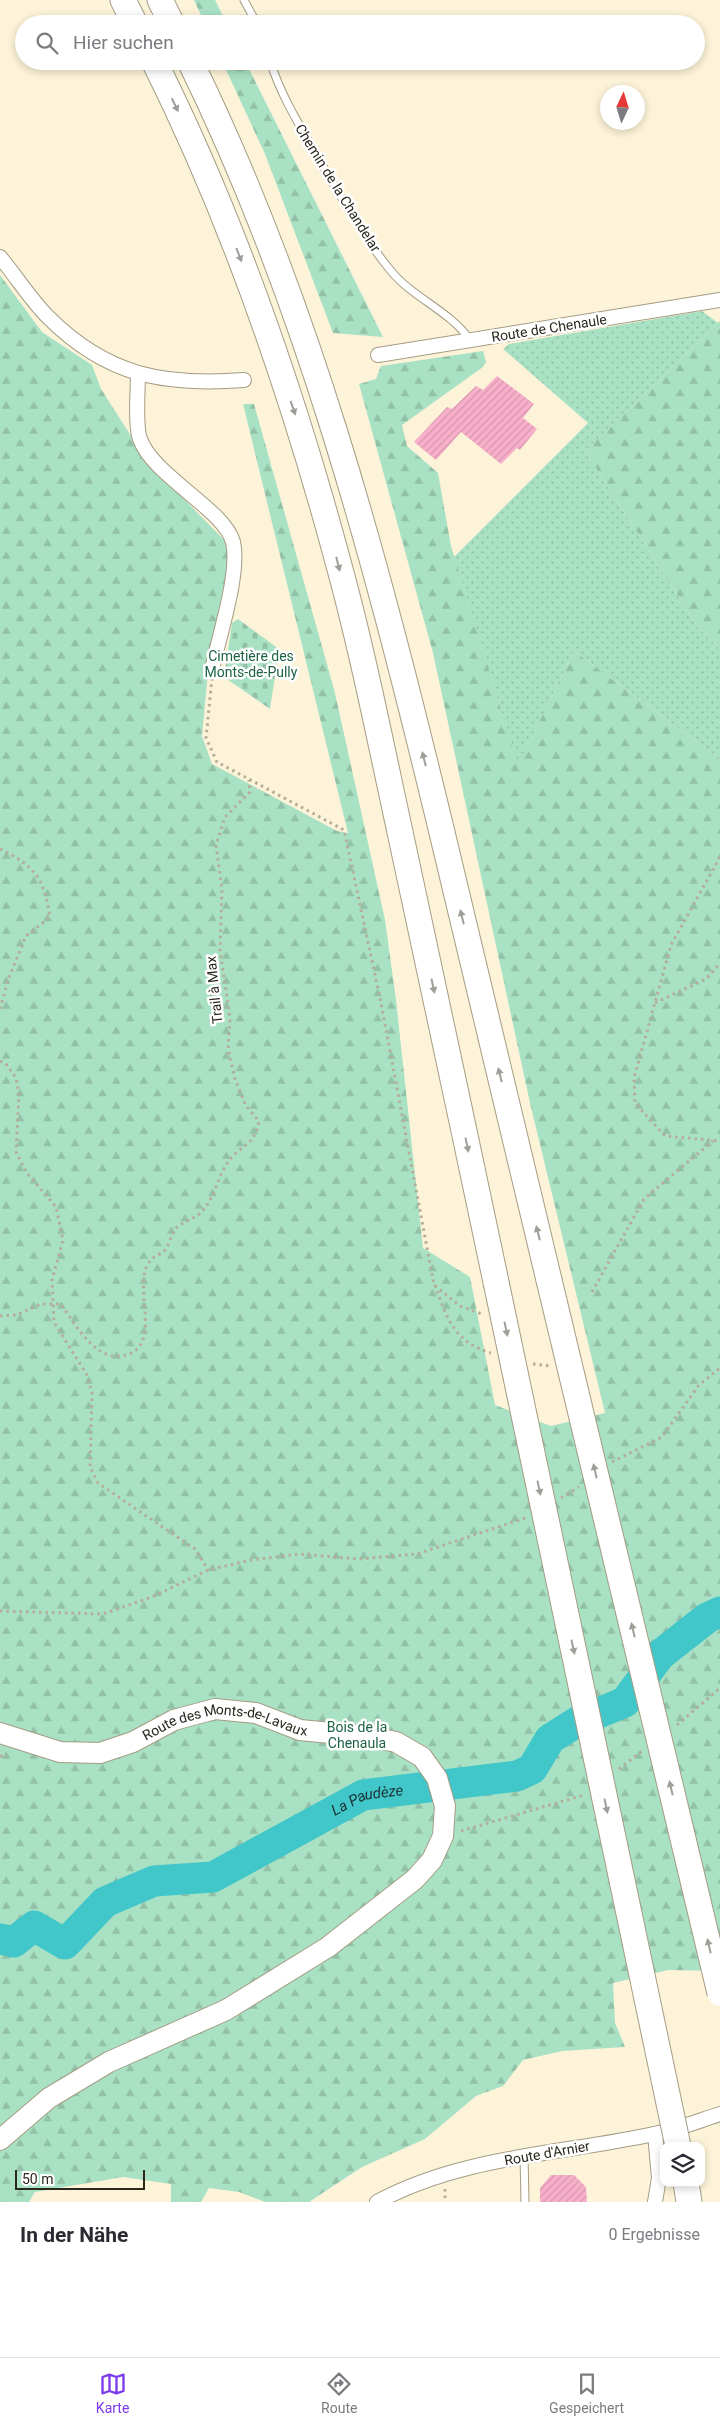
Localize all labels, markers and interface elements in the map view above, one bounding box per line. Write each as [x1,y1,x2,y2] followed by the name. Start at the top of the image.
[15,15,705,70] search box
[33,29,61,57] icon: search
[73,31,174,54] text: Hier suchen
[600,85,645,130] north arrow
[172,98,180,112] one-way arrow
[292,121,384,255] street label: Chemin de la Chandelar
[236,247,243,262] one-way arrow
[490,311,608,345] street label: Route de Chenaule
[289,401,297,416] one-way arrow
[335,556,343,571] one-way arrow
[205,648,298,680] park label: Cimetière des Monts-de-Pully
[420,751,428,766] one-way arrow
[458,909,466,924] one-way arrow
[202,955,226,1025] street label: Trail à Max
[430,979,438,995] one-way arrow
[496,1067,504,1082] one-way arrow
[463,1138,471,1153] one-way arrow
[534,1225,542,1240] one-way arrow
[502,1322,510,1337] one-way arrow
[591,1464,599,1479] one-way arrow
[535,1481,543,1496] one-way arrow
[629,1622,637,1637] one-way arrow
[569,1640,577,1655] one-way arrow
[140,1701,308,1743] street label: Route des Monts-de-Lavaux
[327,1719,387,1751] park label: Bois de la Chenaula
[667,1780,675,1795] one-way arrow
[328,1781,405,1820] water label: La Paudèze
[602,1799,610,1814] one-way arrow
[705,1938,713,1953] one-way arrow
[503,2138,591,2168] street label: Route d'Arnier
[660,2142,705,2187] map controls
[660,2142,705,2187] button: layers
[15,2167,145,2190] scale bar
[22,2171,54,2187] text: 50 m
[20,2223,128,2247] text: In der Nähe
[608,2225,700,2244] text: 0 Ergebnisse
[96,2370,129,2416] tab: Karte
[321,2370,357,2416] tab: Route
[549,2370,624,2416] tab: Gespeichert

